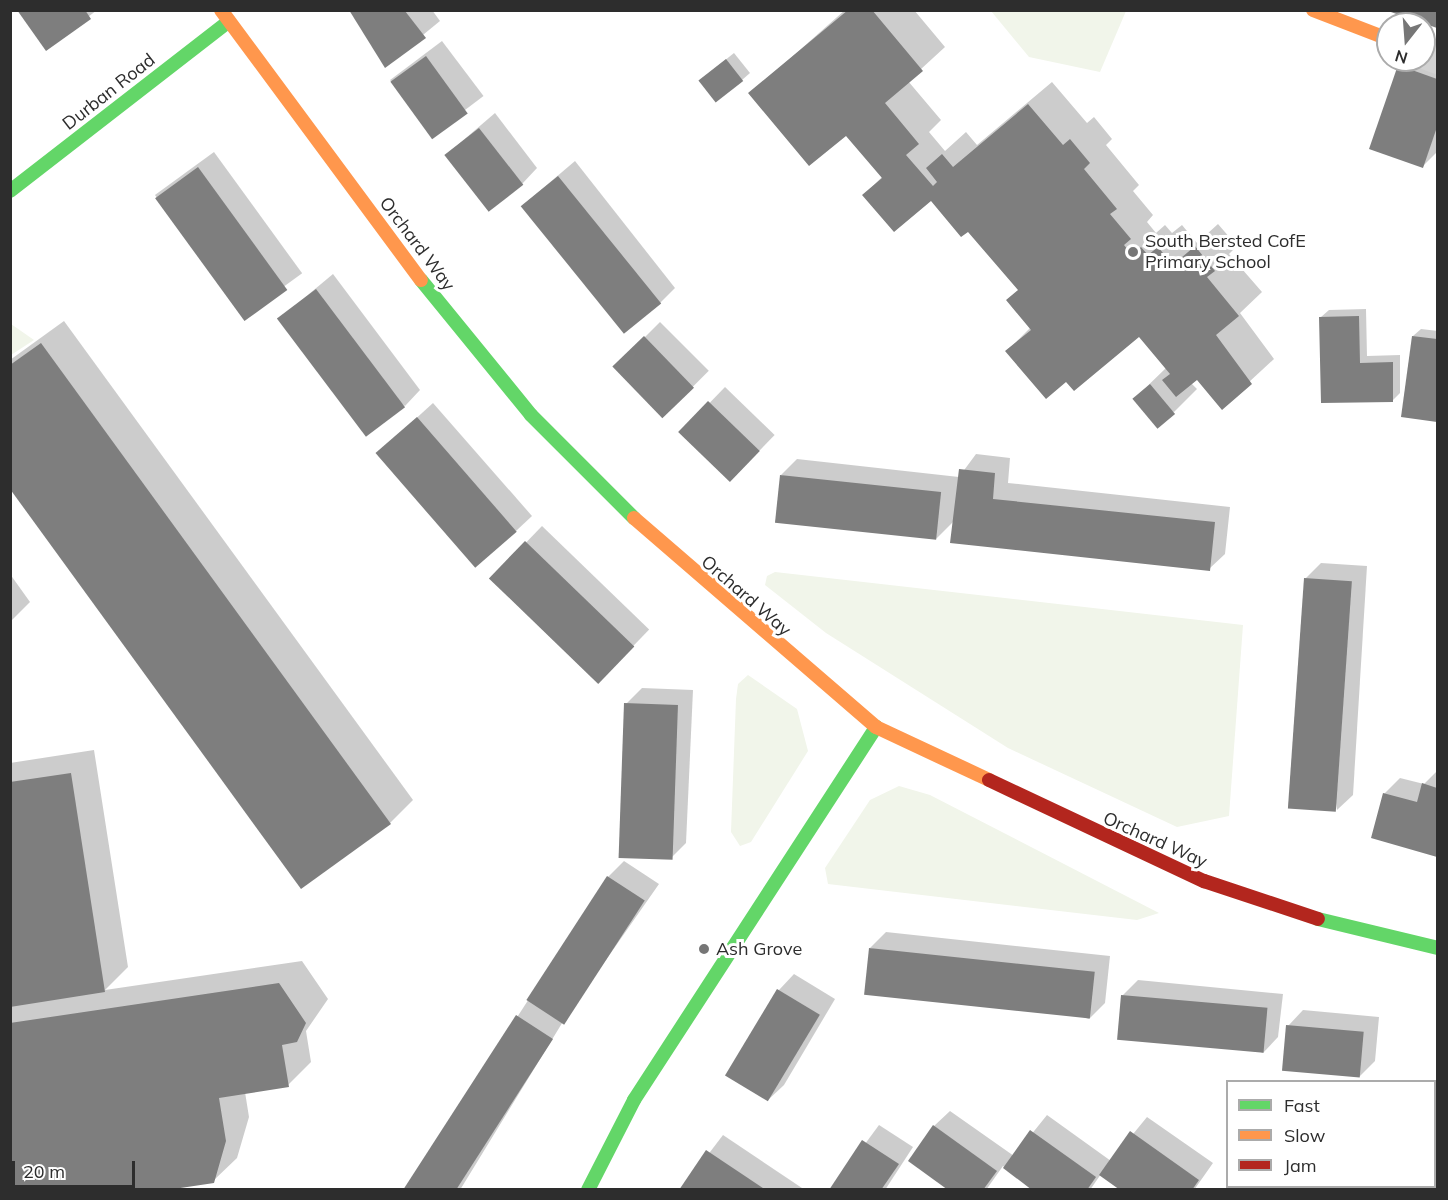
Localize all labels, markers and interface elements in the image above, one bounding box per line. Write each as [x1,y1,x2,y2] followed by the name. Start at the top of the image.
[1376,12,1436,72] north arrow
[1393,46,1410,69] text: N
[58,49,160,135] street label: Durban Road
[375,193,459,295] street label: Orchard Way
[1145,231,1306,274] place label: South Bersted CofE Primary School
[1126,245,1140,259] marker: South Bersted CofE Primary School
[697,551,795,641] street label: Orchard Way
[1100,807,1210,873] street label: Orchard Way
[716,938,802,960] place label: Ash Grove
[697,942,711,956] marker: Ash Grove
[1226,1080,1436,1188] legend
[1284,1094,1320,1117] text: Fast
[1284,1124,1325,1147] text: Slow
[15,1149,138,1187] scale bar
[1284,1154,1317,1177] text: Jam
[23,1160,65,1183] text: 20 m

